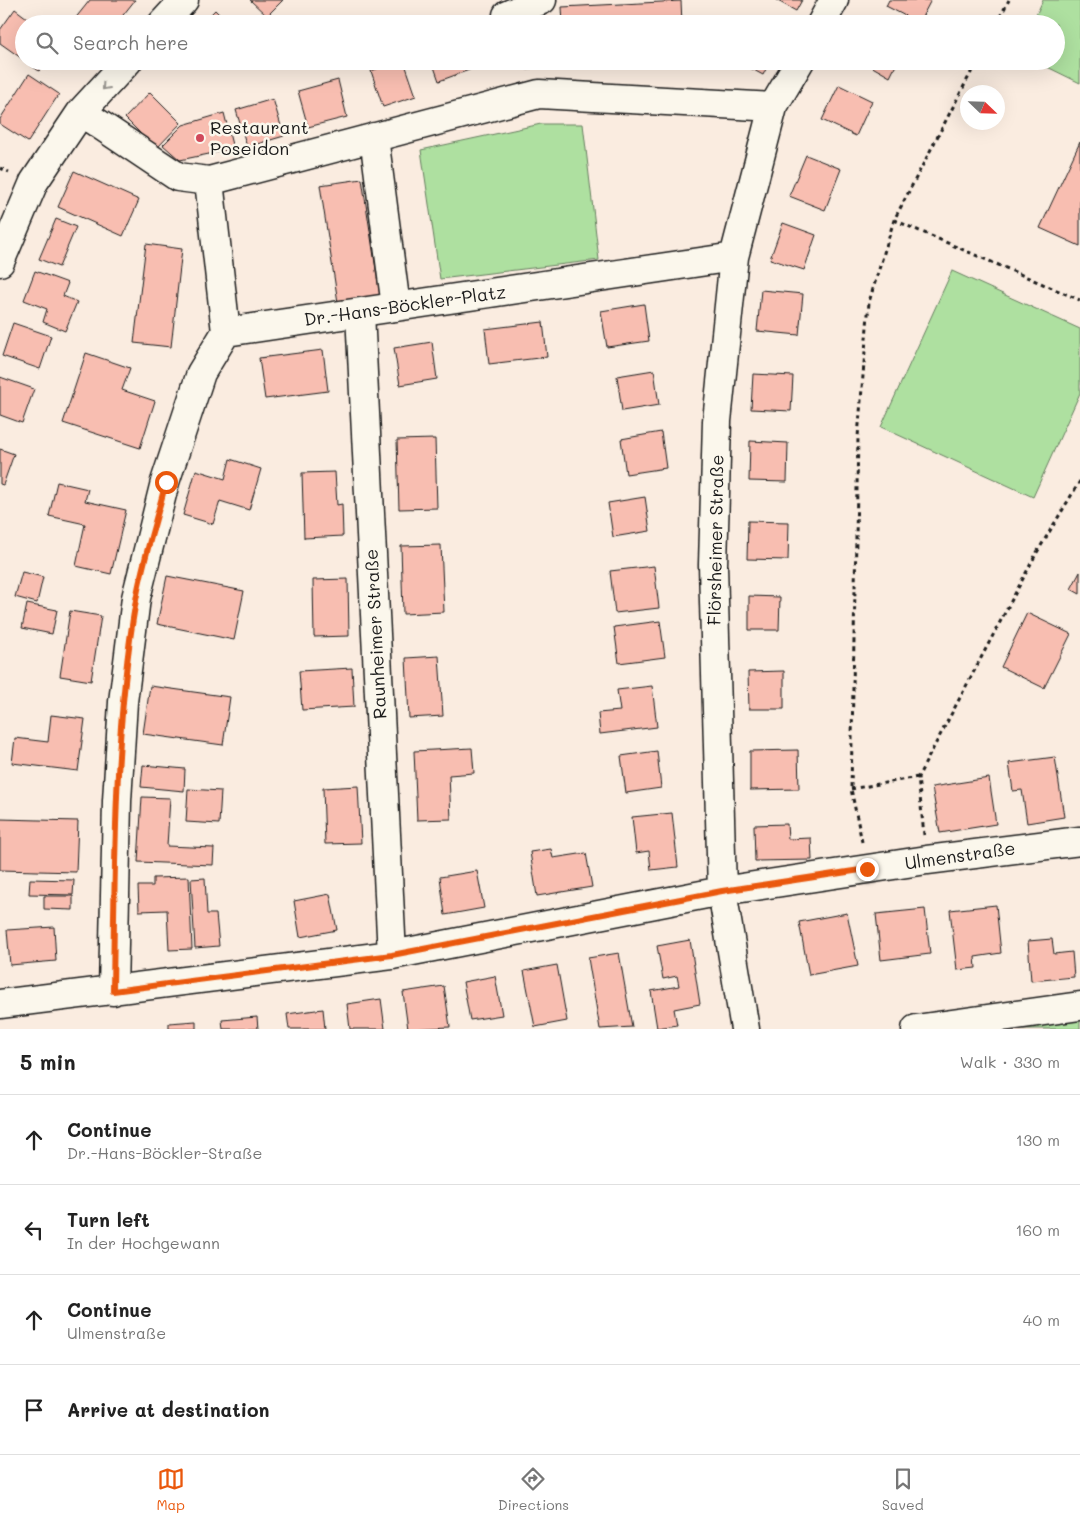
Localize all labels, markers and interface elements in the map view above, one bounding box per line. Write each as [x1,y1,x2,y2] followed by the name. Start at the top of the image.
[15,15,1065,70] search box
[33,29,61,57] icon: search
[73,30,189,55] text: Search here
[102,81,111,90] one-way arrow
[960,85,1005,130] north arrow
[210,115,309,160] place label: Restaurant Poseidon
[194,132,206,144] marker: Restaurant Poseidon
[302,279,507,331] street label: Dr.-Hans-Böckler-Platz
[702,454,728,626] street label: Flörsheimer Straße
[155,471,178,494] route start
[359,548,391,720] street label: Raunheimer Straße
[903,835,1017,875] street label: Ulmenstraße
[856,858,879,881] route end
[20,1048,76,1075] text: 5 min
[960,1051,1060,1072] text: Walk · 330 m
[67,1117,152,1142] text: Continue
[20,1126,48,1154] icon: ahead
[1016,1129,1060,1150] text: 130 m
[67,1142,262,1163] text: Dr.-Hans-Böckler-Straße
[67,1207,150,1232] text: Turn left
[20,1216,48,1244] icon: left
[1015,1219,1060,1240] text: 160 m
[67,1232,220,1253] text: In der Hochgewann
[67,1297,152,1322] text: Continue
[20,1306,48,1334] icon: ahead
[1023,1309,1060,1330] text: 40 m
[67,1322,166,1343] text: Ulmenstraße
[20,1396,48,1424] icon: arrive
[67,1397,270,1422] text: Arrive at destination
[156,1465,185,1514] tab: Map
[498,1465,569,1514] tab: Directions
[882,1465,924,1514] tab: Saved

